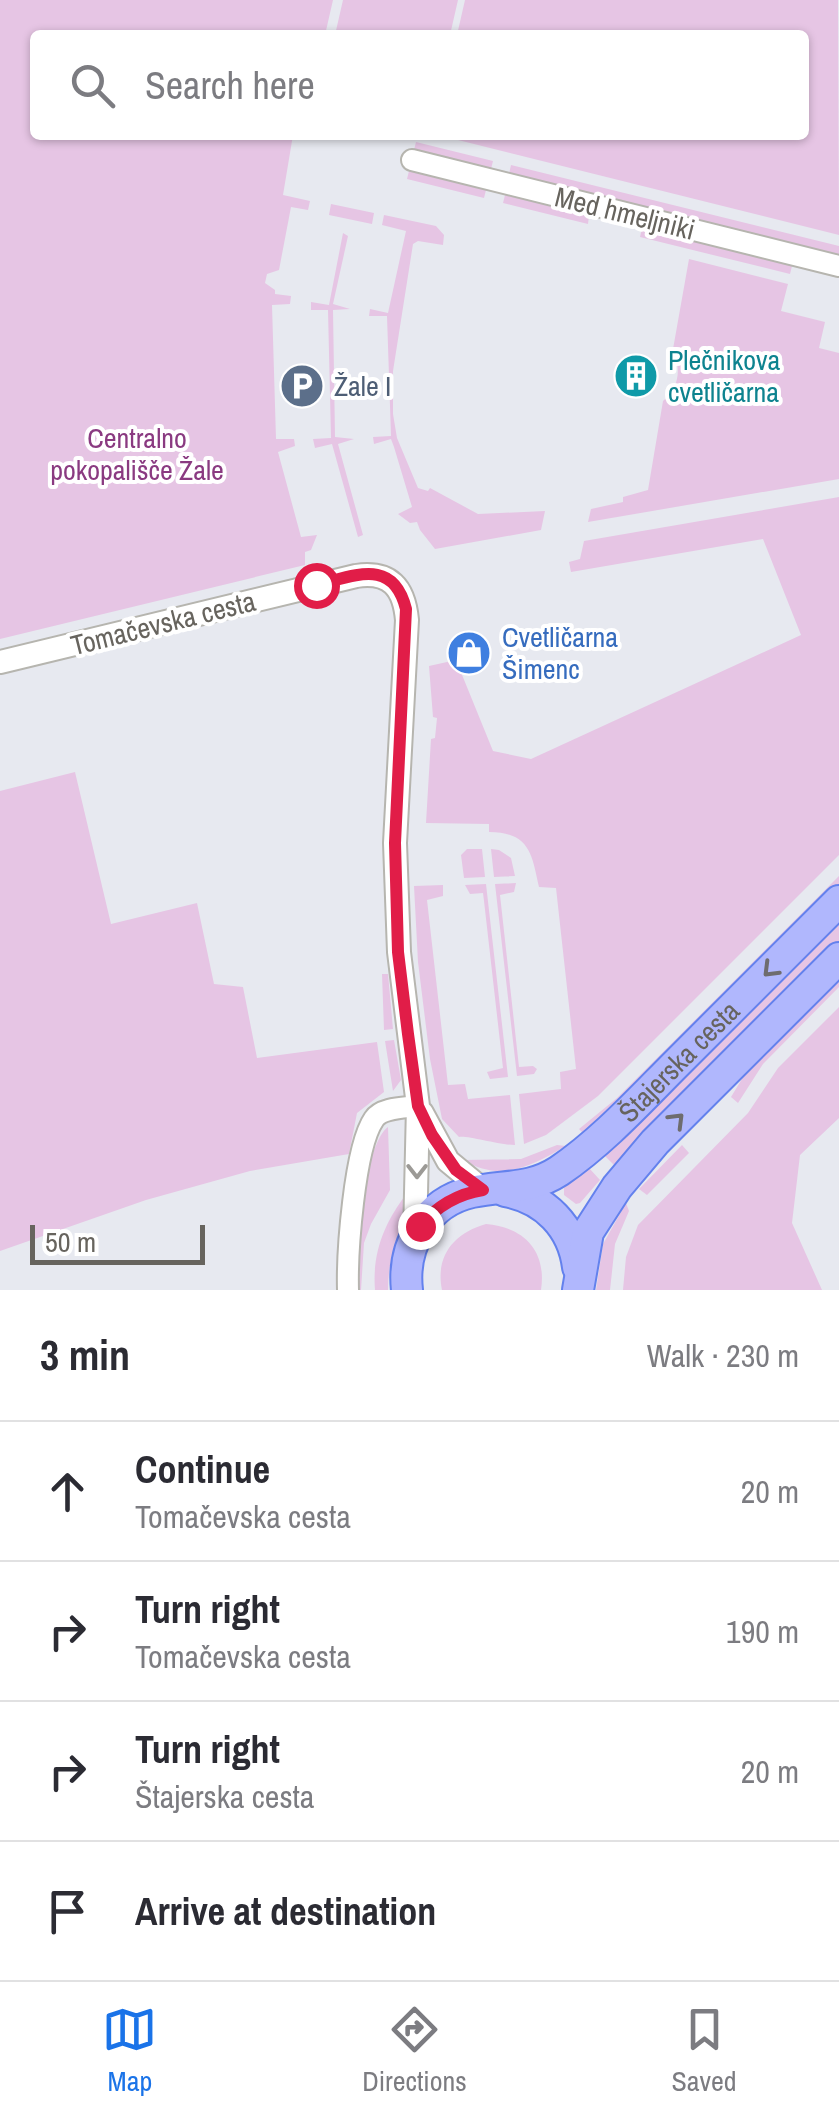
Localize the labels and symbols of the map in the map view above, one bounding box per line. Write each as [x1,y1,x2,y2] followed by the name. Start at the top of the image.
[551,177,699,249] street label: Med hmeljniki
[668,341,781,411] place label: Plečnikova cvetličarna
[613,353,659,399] building icon: Plečnikova cvetličarna
[279,363,325,409] parking icon: Žale I
[334,367,391,405] place label: Žale I
[50,419,224,489] park label: Centralno pokopališče Žale
[294,563,340,609] route start
[67,582,259,664] street label: Tomačevska cesta
[502,618,618,688] place label: Cvetličarna Šimenc
[446,630,492,676] shop icon: Cvetličarna Šimenc
[764,959,782,977] one-way arrow
[610,992,748,1131] street label: Štajerska cesta
[665,1114,683,1132] one-way arrow
[406,1164,428,1180] one-way arrow
[398,1204,444,1250] route end
[30,1220,205,1264] scale bar

